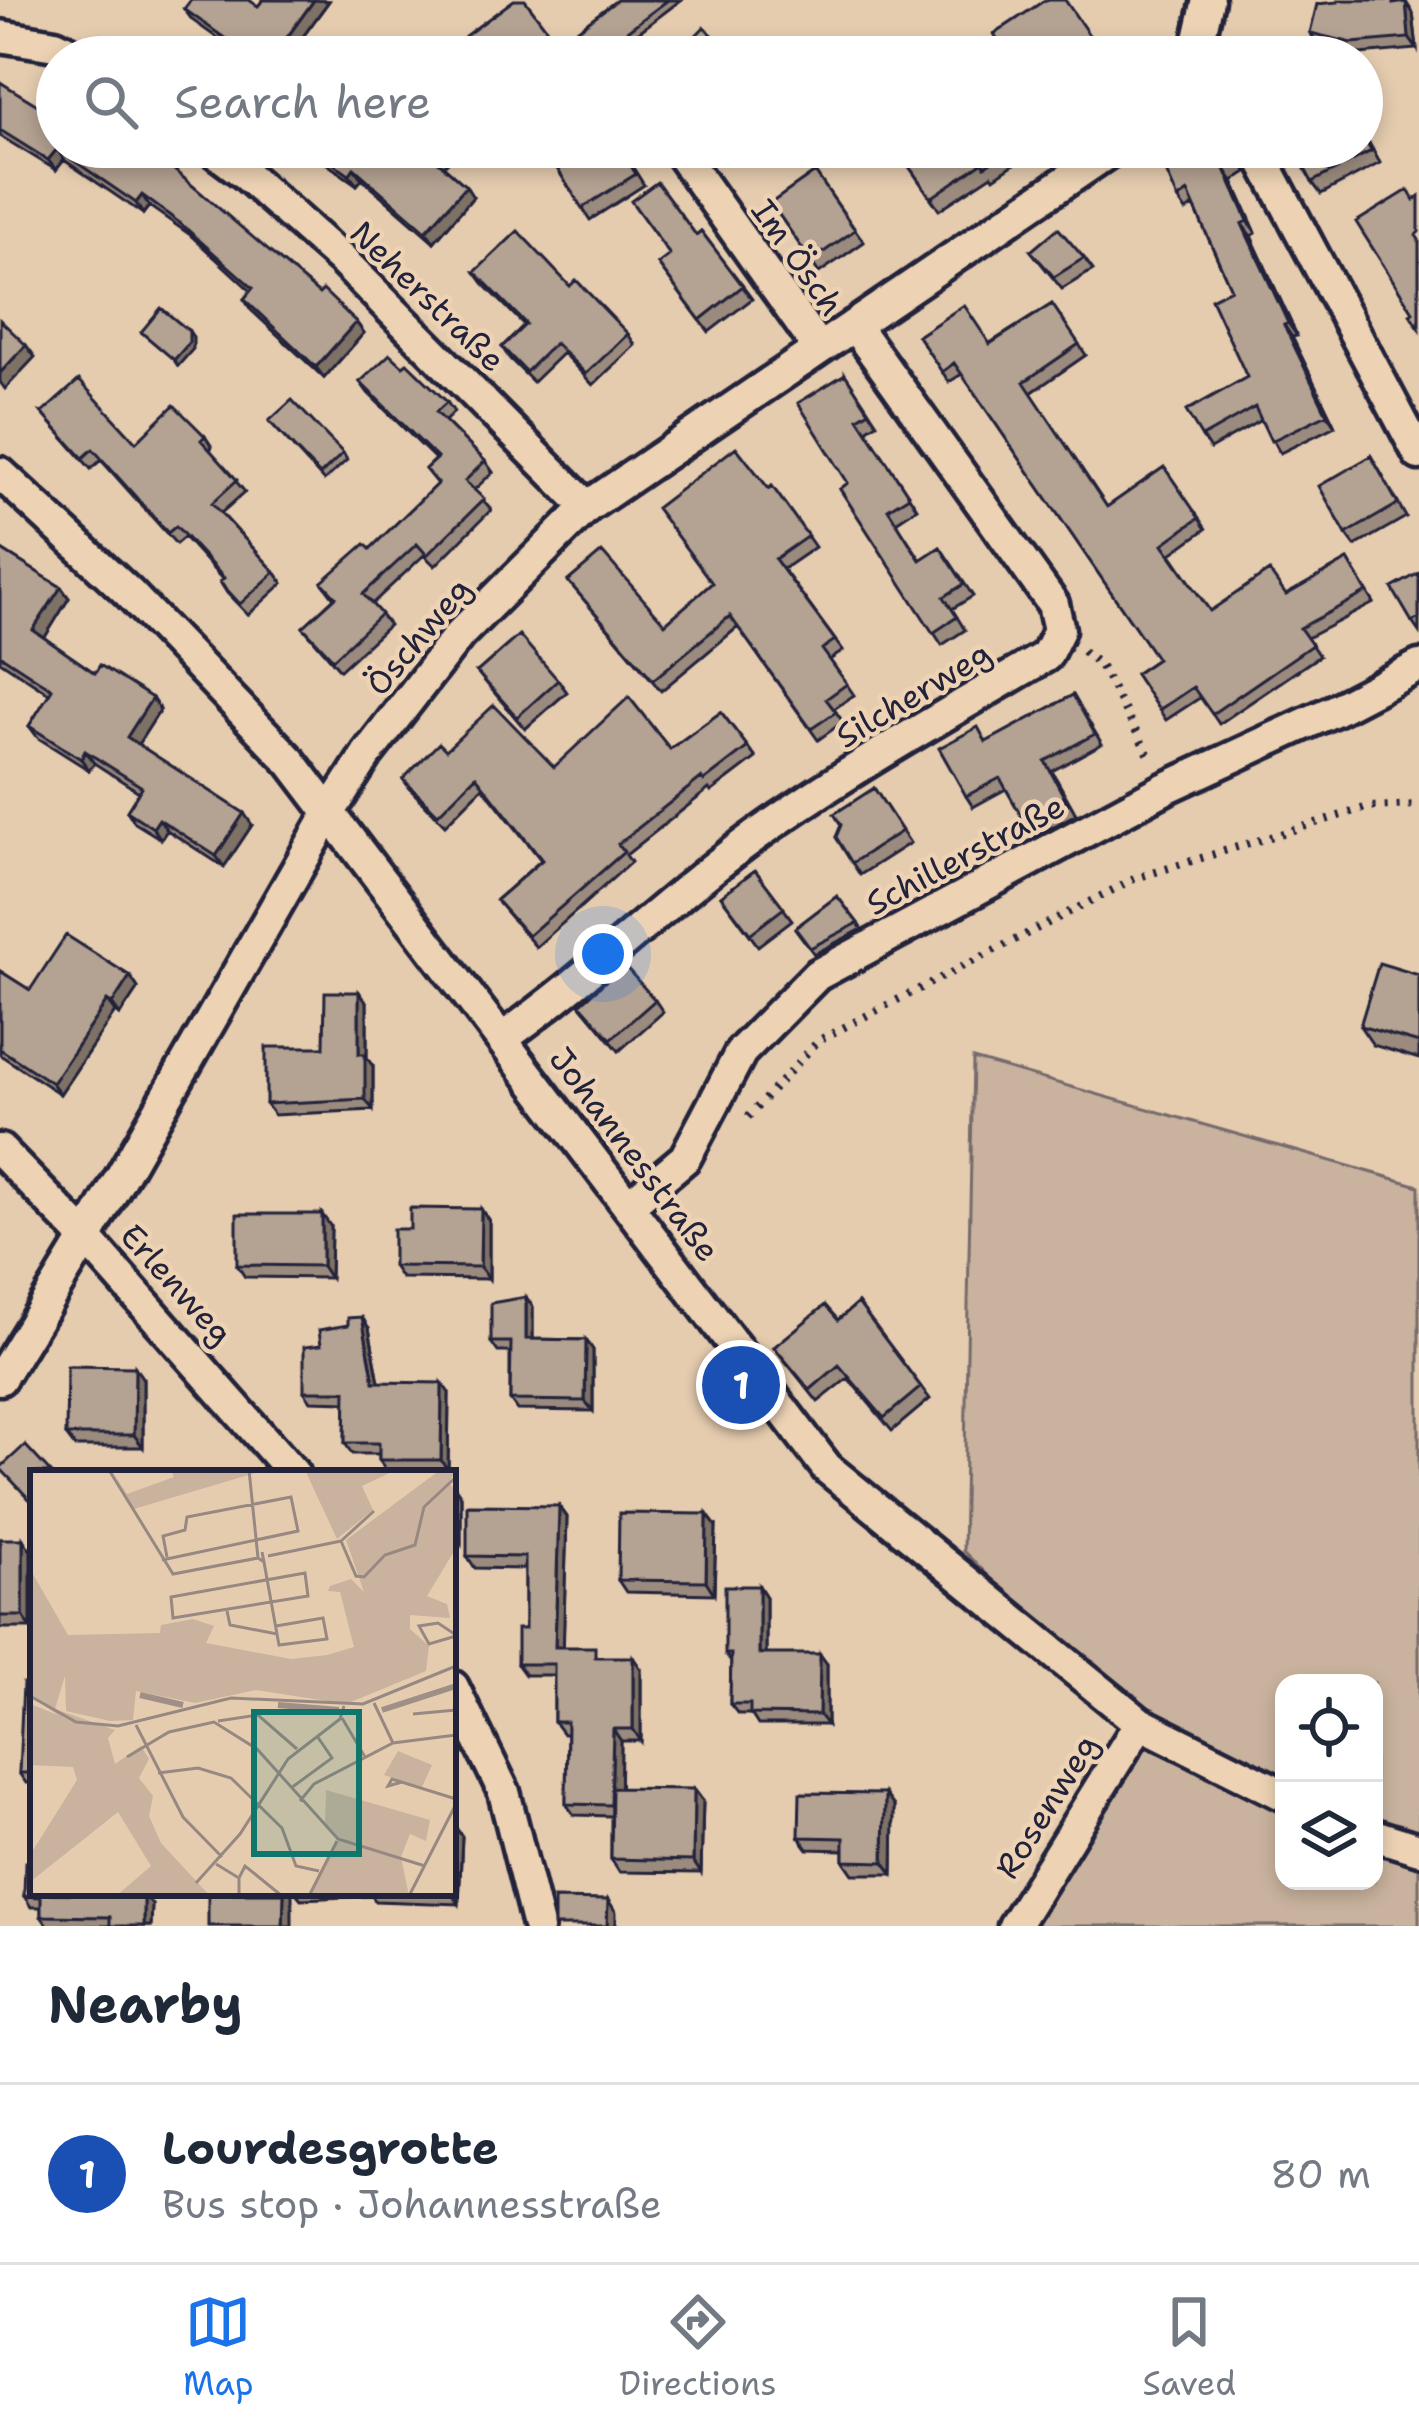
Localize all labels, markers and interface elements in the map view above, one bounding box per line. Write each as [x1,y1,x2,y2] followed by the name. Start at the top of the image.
[36,36,1383,168] search box
[78,69,144,135] icon: search
[174,72,431,132] text: Search here
[741,190,854,325] street label: Im Ösch
[340,211,515,382] street label: Neherstraße
[356,568,481,705] street label: Öschweg
[827,630,999,758] street label: Silcherweg
[858,783,1072,926] street label: Schillerstraße
[573,924,633,984] your location
[539,1038,730,1271] street label: Johannesstraße
[110,1214,243,1355] street label: Erlenweg
[702,1340,780,1430] pin: 1
[30,1470,456,1896] inset map
[1275,1674,1383,1890] map controls
[1275,1674,1383,1782] button: locate
[984,1726,1108,1887] street label: Rosenweg
[1275,1782,1383,1890] button: layers
[48,1970,243,2038] text: Nearby
[162,2118,499,2178] text: Lourdesgrotte
[78,2148,96,2200] text: 1
[1270,2148,1371,2200] text: 80 m
[162,2178,662,2230] text: Bus stop · Johannesstraße
[183,2289,254,2406] tab: Map
[619,2289,777,2406] tab: Directions
[1142,2289,1236,2406] tab: Saved

